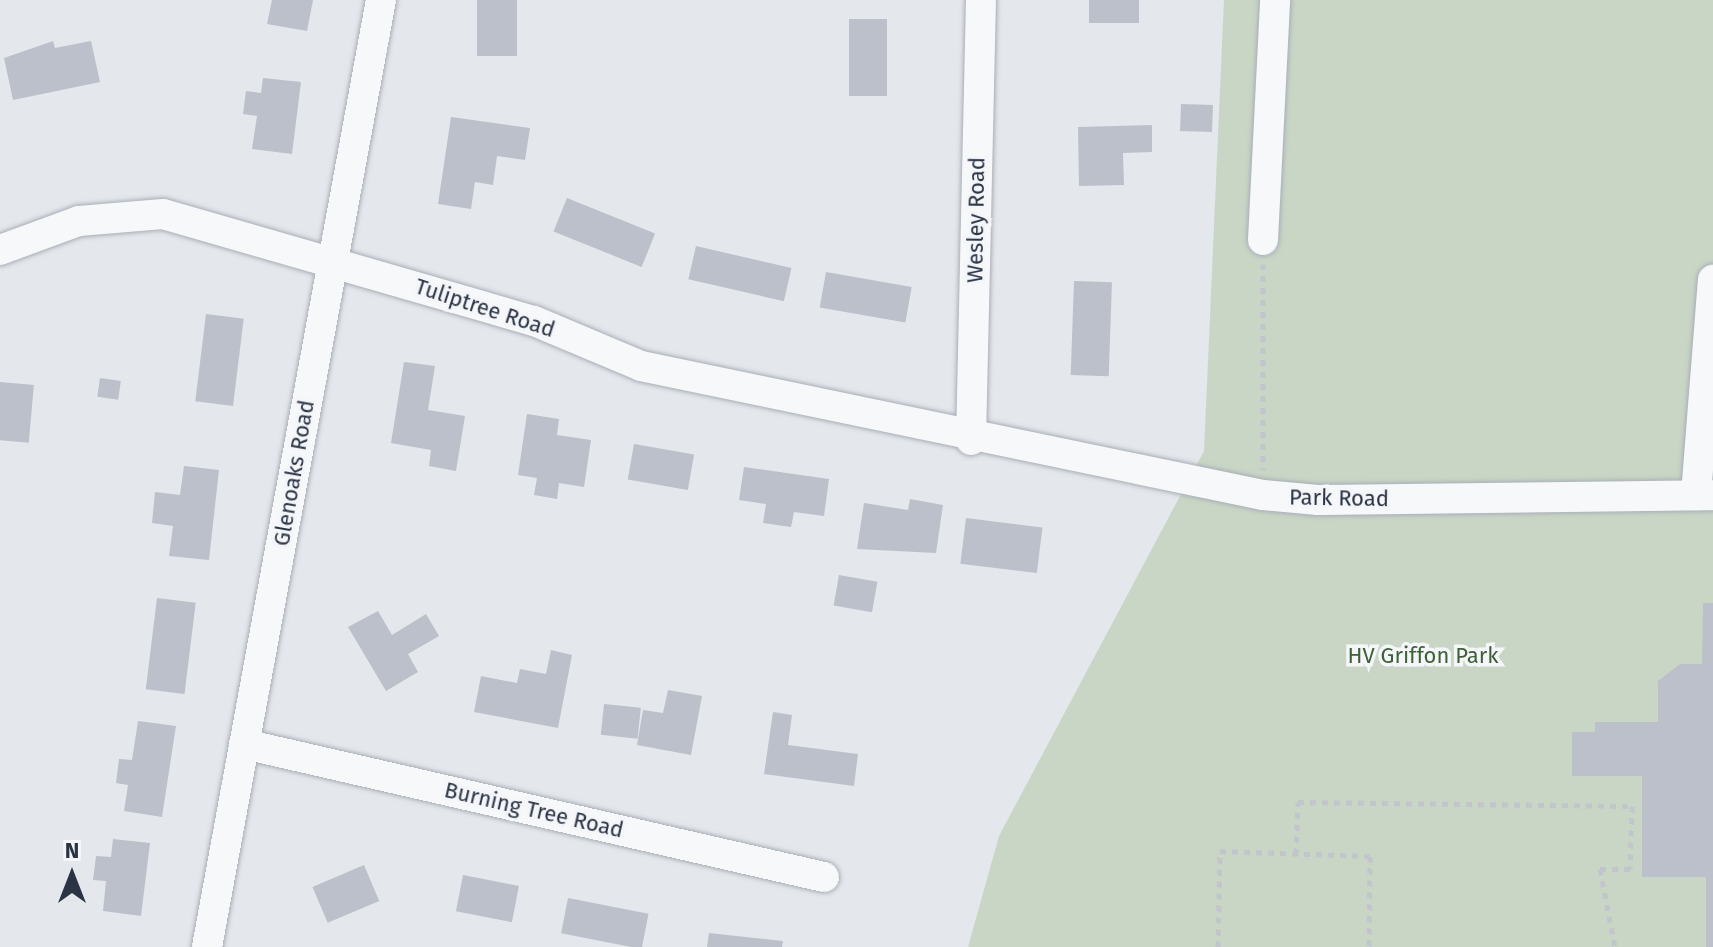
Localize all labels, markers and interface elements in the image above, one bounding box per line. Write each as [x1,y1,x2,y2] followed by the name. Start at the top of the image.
[962,157,990,283] street label: Wesley Road
[412,273,558,343] street label: Tuliptree Road
[268,398,320,548] street label: Glenoaks Road
[1289,484,1389,512] street label: Park Road
[1348,643,1498,669] park label: HV Griffon Park
[442,777,626,843] street label: Burning Tree Road
[32,835,112,915] north arrow
[65,837,79,864] text: N

